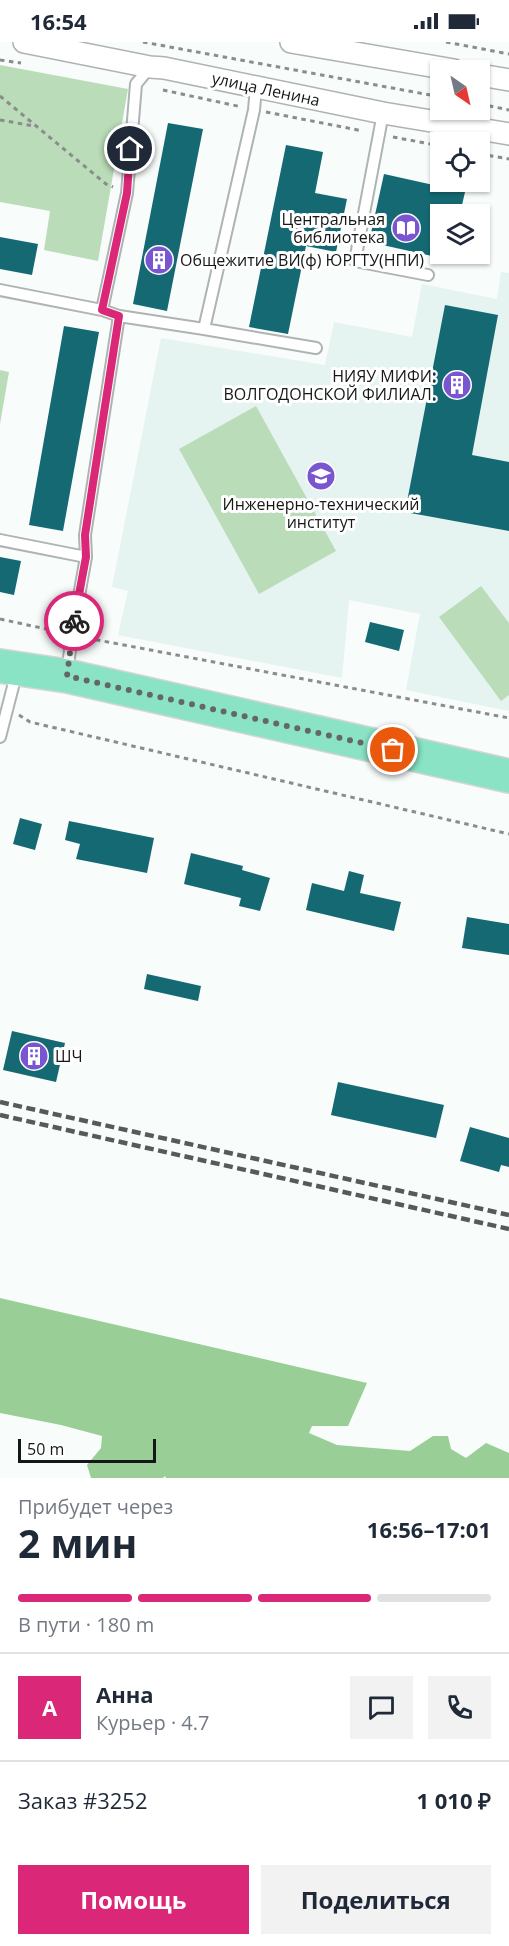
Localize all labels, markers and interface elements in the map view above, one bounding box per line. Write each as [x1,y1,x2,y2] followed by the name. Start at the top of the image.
[30,6,87,36] text: 16:54
[430,60,490,120] north arrow
[430,60,490,264] map controls
[210,67,322,111] street label: улица Ленина
[104,123,155,174] pin
[113,132,146,165] icon: home
[430,132,490,192] button: locate
[430,204,490,264] button: layers
[281,208,385,248] place label: Центральная библиотека
[390,212,422,244] library icon: Центральная библиотека
[143,244,175,276] building icon: Общежитие ВИ(ф) ЮРГТУ(НПИ)
[180,249,424,271] place label: Общежитие ВИ(ф) ЮРГТУ(НПИ)
[224,365,436,405] place label: НИЯУ МИФИ: ВОЛГОДОНСКОЙ ФИЛИАЛ.
[441,369,473,401] building icon: НИЯУ МИФИ: ВОЛГОДОНСКОЙ ФИЛИАЛ.
[305,460,337,492] school or university icon: Инженерно-технический институт
[223,493,419,533] place label: Инженерно-технический институт
[44,591,104,651] courier
[58,605,91,638] icon: bike
[367,724,418,775] pin
[376,733,409,766] icon: bag
[18,1040,50,1072] building icon: ШЧ
[55,1045,83,1067] place label: ШЧ
[18,1436,156,1464] scale bar
[27,1438,64,1460] text: 50 m
[18,1493,173,1520] text: Прибудет через
[367,1514,491,1544] text: 16:56–17:01
[18,1516,137,1569] text: 2 мин
[18,1611,154,1638] text: В пути · 180 m
[350,1676,413,1739] button: chat
[428,1676,491,1739] button: phone
[96,1679,154,1709] text: Анна
[42,1692,57,1722] text: А
[96,1709,210,1736] text: Курьер · 4.7
[18,1785,148,1815] text: Заказ #3252
[416,1785,491,1815] text: 1 010 ₽
[18,1865,249,1934] button: Помощь
[261,1865,491,1934] button: Поделиться

